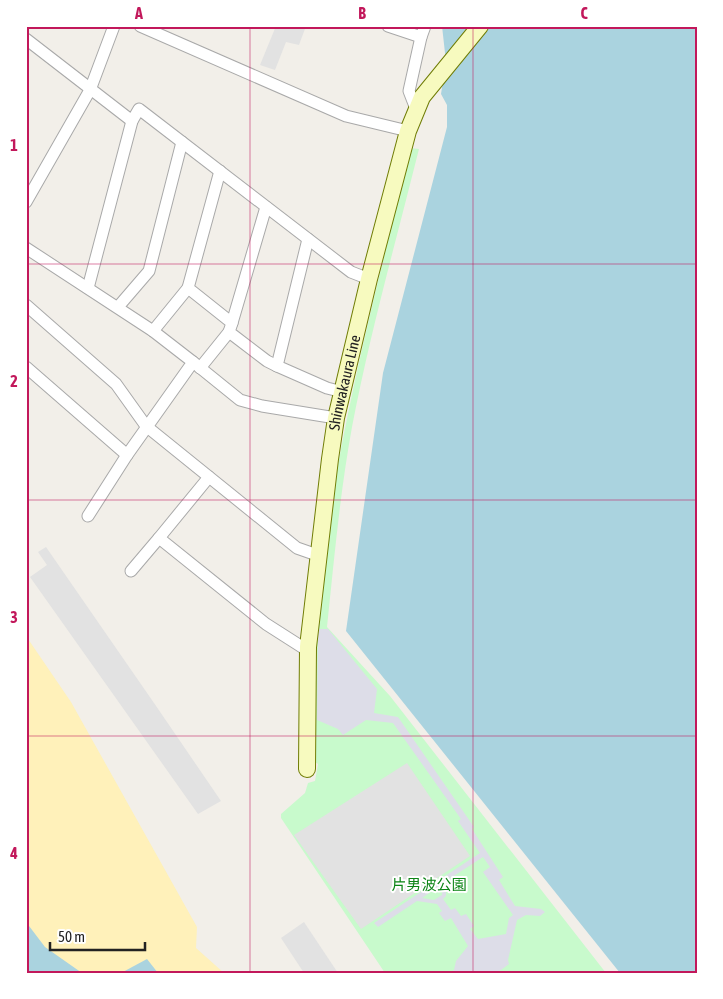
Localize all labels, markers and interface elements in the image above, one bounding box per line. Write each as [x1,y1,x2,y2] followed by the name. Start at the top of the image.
[134,4,143,22] text: A
[358,4,366,22] text: B
[580,4,588,22] text: C
[10,136,18,154] text: 1
[325,333,363,432] street label: Shinwakaura Line
[10,372,18,390] text: 2
[10,608,18,626] text: 3
[9,844,18,862] text: 4
[391,876,467,893] park label: 片男波公園
[50,919,145,951] scale bar
[58,928,85,945] text: 50 m

